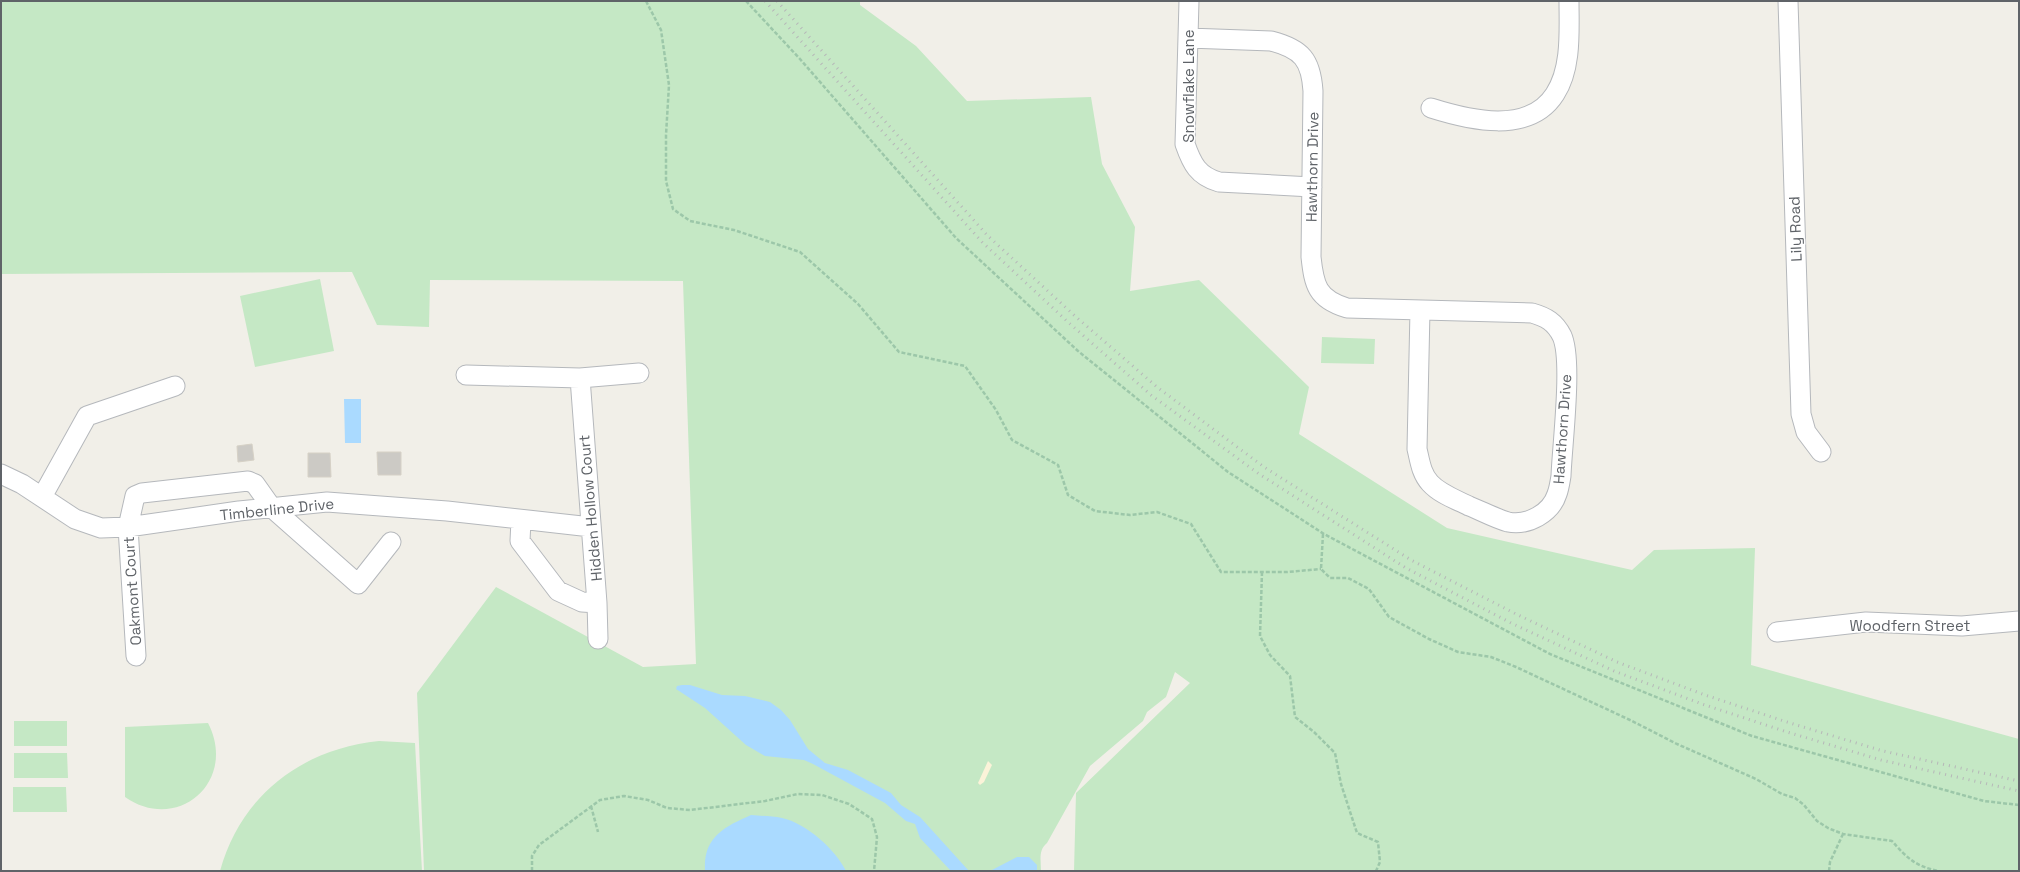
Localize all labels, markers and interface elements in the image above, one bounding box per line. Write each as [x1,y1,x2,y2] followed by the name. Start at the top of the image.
[1179,29,1198,143] street label: Snowflake Lane
[1302,112,1322,222] street label: Hawthorn Drive
[1784,196,1806,262] street label: Lily Road
[1549,373,1575,485] street label: Hawthorn Drive
[574,434,606,582] street label: Hidden Hollow Court
[219,494,335,524] street label: Timberline Drive
[119,536,145,646] street label: Oakmont Court
[1850,616,1970,635] street label: Woodfern Street

